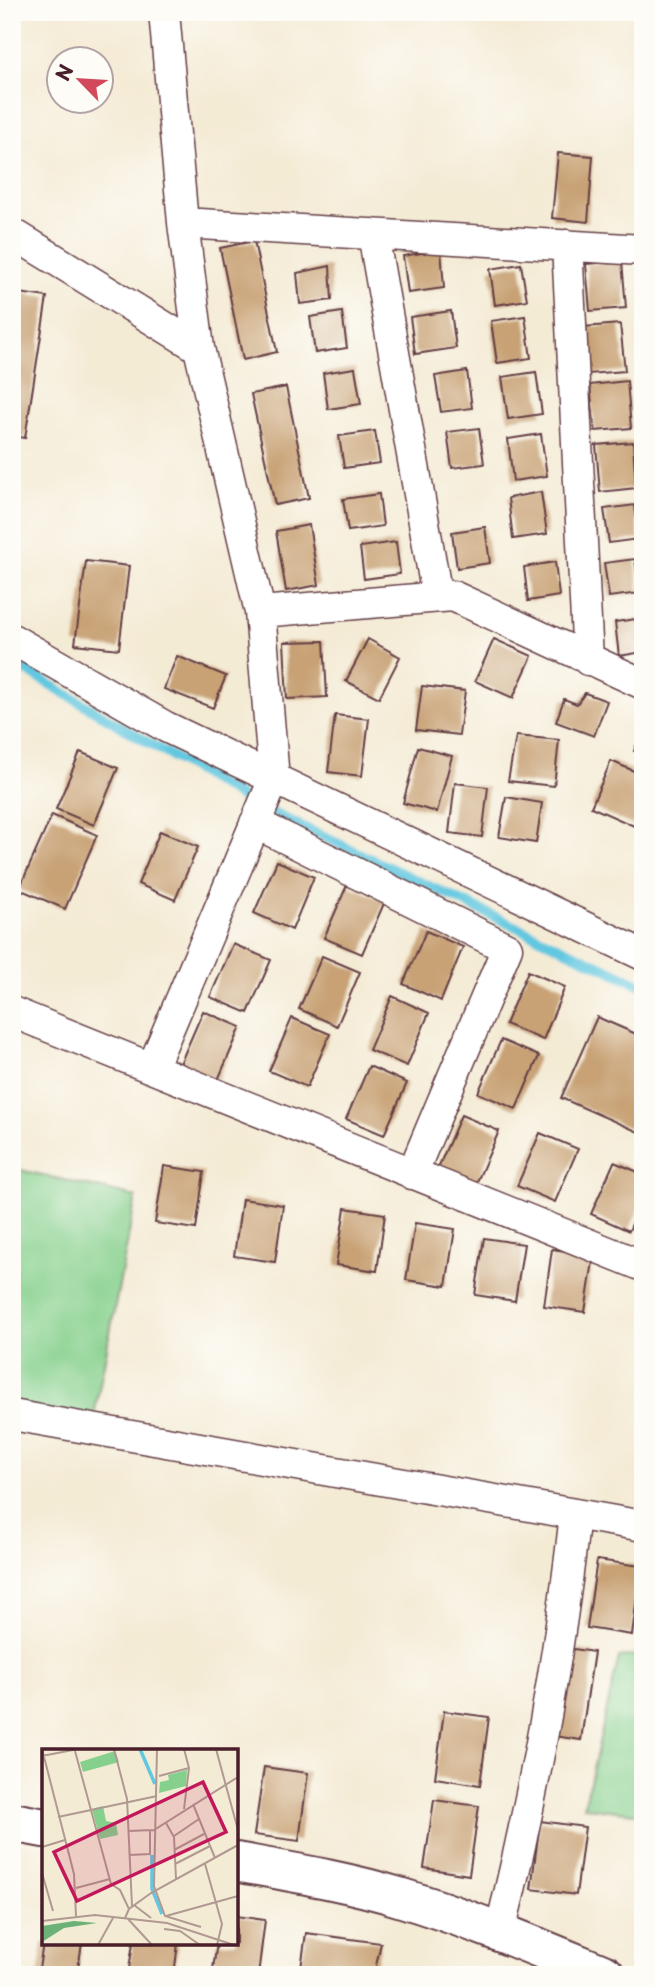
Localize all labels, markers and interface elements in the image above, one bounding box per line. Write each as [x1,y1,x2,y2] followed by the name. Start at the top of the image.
[46,46,116,116] north arrow
[48,60,80,85] text: N
[42,1749,238,1945] inset map

